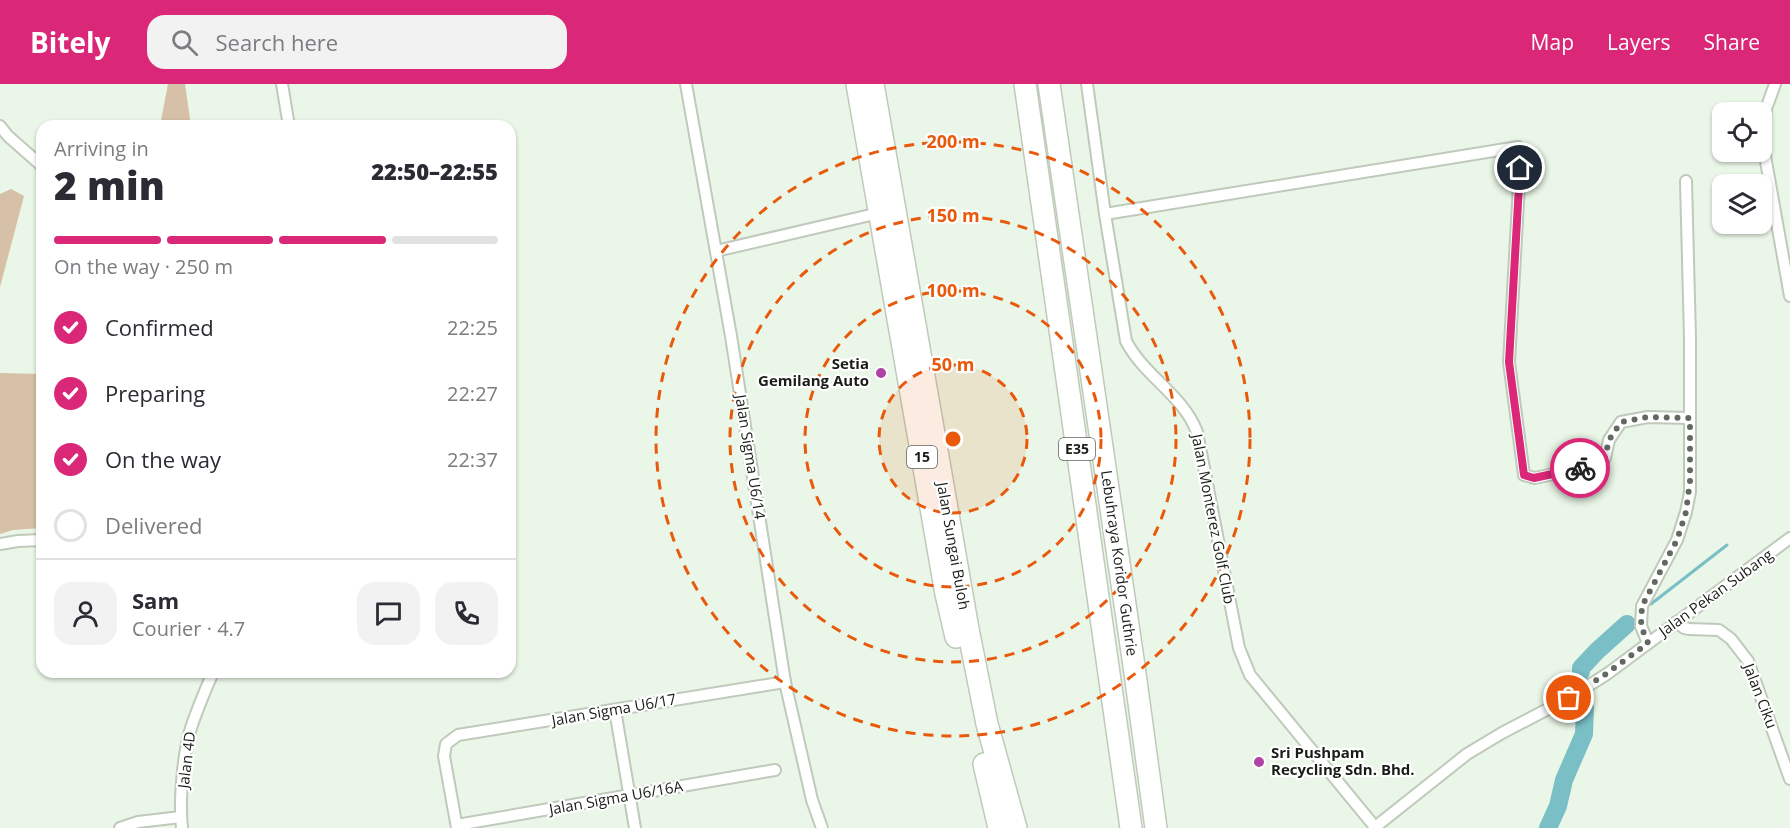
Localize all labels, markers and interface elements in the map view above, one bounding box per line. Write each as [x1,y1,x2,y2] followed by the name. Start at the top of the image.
[147,15,567,69] search box
[30,23,111,61] text: Bitely
[168,26,201,59] icon: search
[216,27,338,57] text: Search here
[1531,28,1574,56] text: Map
[1607,28,1671,56] text: Layers
[1704,28,1760,56] text: Share
[1712,102,1772,234] map controls
[1712,102,1772,162] button: locate
[926,129,980,153] text: 200 m
[54,135,149,162] text: Arriving in
[1494,142,1545,193] pin
[1503,151,1536,184] icon: home
[371,156,498,186] text: 22:50–22:55
[54,158,165,211] text: 2 min
[1712,174,1772,234] button: layers
[926,203,980,227] text: 150 m
[54,253,233,280] text: On the way · 250 m
[926,278,980,302] text: 100 m
[54,311,87,344] icon: check
[105,312,214,342] text: Confirmed
[447,314,498,341] text: 22:25
[932,352,974,376] text: 50 m
[758,353,869,390] place label: Setia Gemilang Auto
[874,366,888,380] marker: Setia Gemilang Auto
[54,377,87,410] icon: check
[105,378,205,408] text: Preparing
[447,380,498,407] text: 22:27
[731,391,771,521] street label: Jalan Sigma U6/14
[943,429,963,449] centre of rings
[1187,430,1240,606] street label: Jalan Monterez Golf Club
[1059,438,1095,460] road number: E35
[1550,438,1610,498] courier
[54,443,87,476] icon: check
[105,444,221,474] text: On the way
[447,446,498,473] text: 22:37
[907,446,937,468] road number: 15
[1564,452,1597,485] icon: bike
[1097,469,1143,657] street label: Lebuhraya Koridor Guthrie
[933,478,975,611] street label: Jalan Sungai Buloh
[105,510,203,540] text: Delivered
[1653,544,1777,642] street label: Jalan Pekan Subang
[54,582,117,645] button: person
[357,582,420,645] button: chat
[435,582,498,645] button: phone
[132,585,179,615] text: Sam
[132,615,245,642] text: Courier · 4.7
[1739,658,1782,731] street label: Jalan Ciku
[1543,672,1594,723] pin
[1552,681,1585,714] icon: bag
[548,688,678,730] street label: Jalan Sigma U6/17
[172,730,199,791] street label: Jalan 4D
[1271,742,1415,779] place label: Sri Pushpam Recycling Sdn. Bhd.
[1252,755,1266,769] marker: Sri Pushpam Recycling Sdn. Bhd.
[545,775,685,819] street label: Jalan Sigma U6/16A

